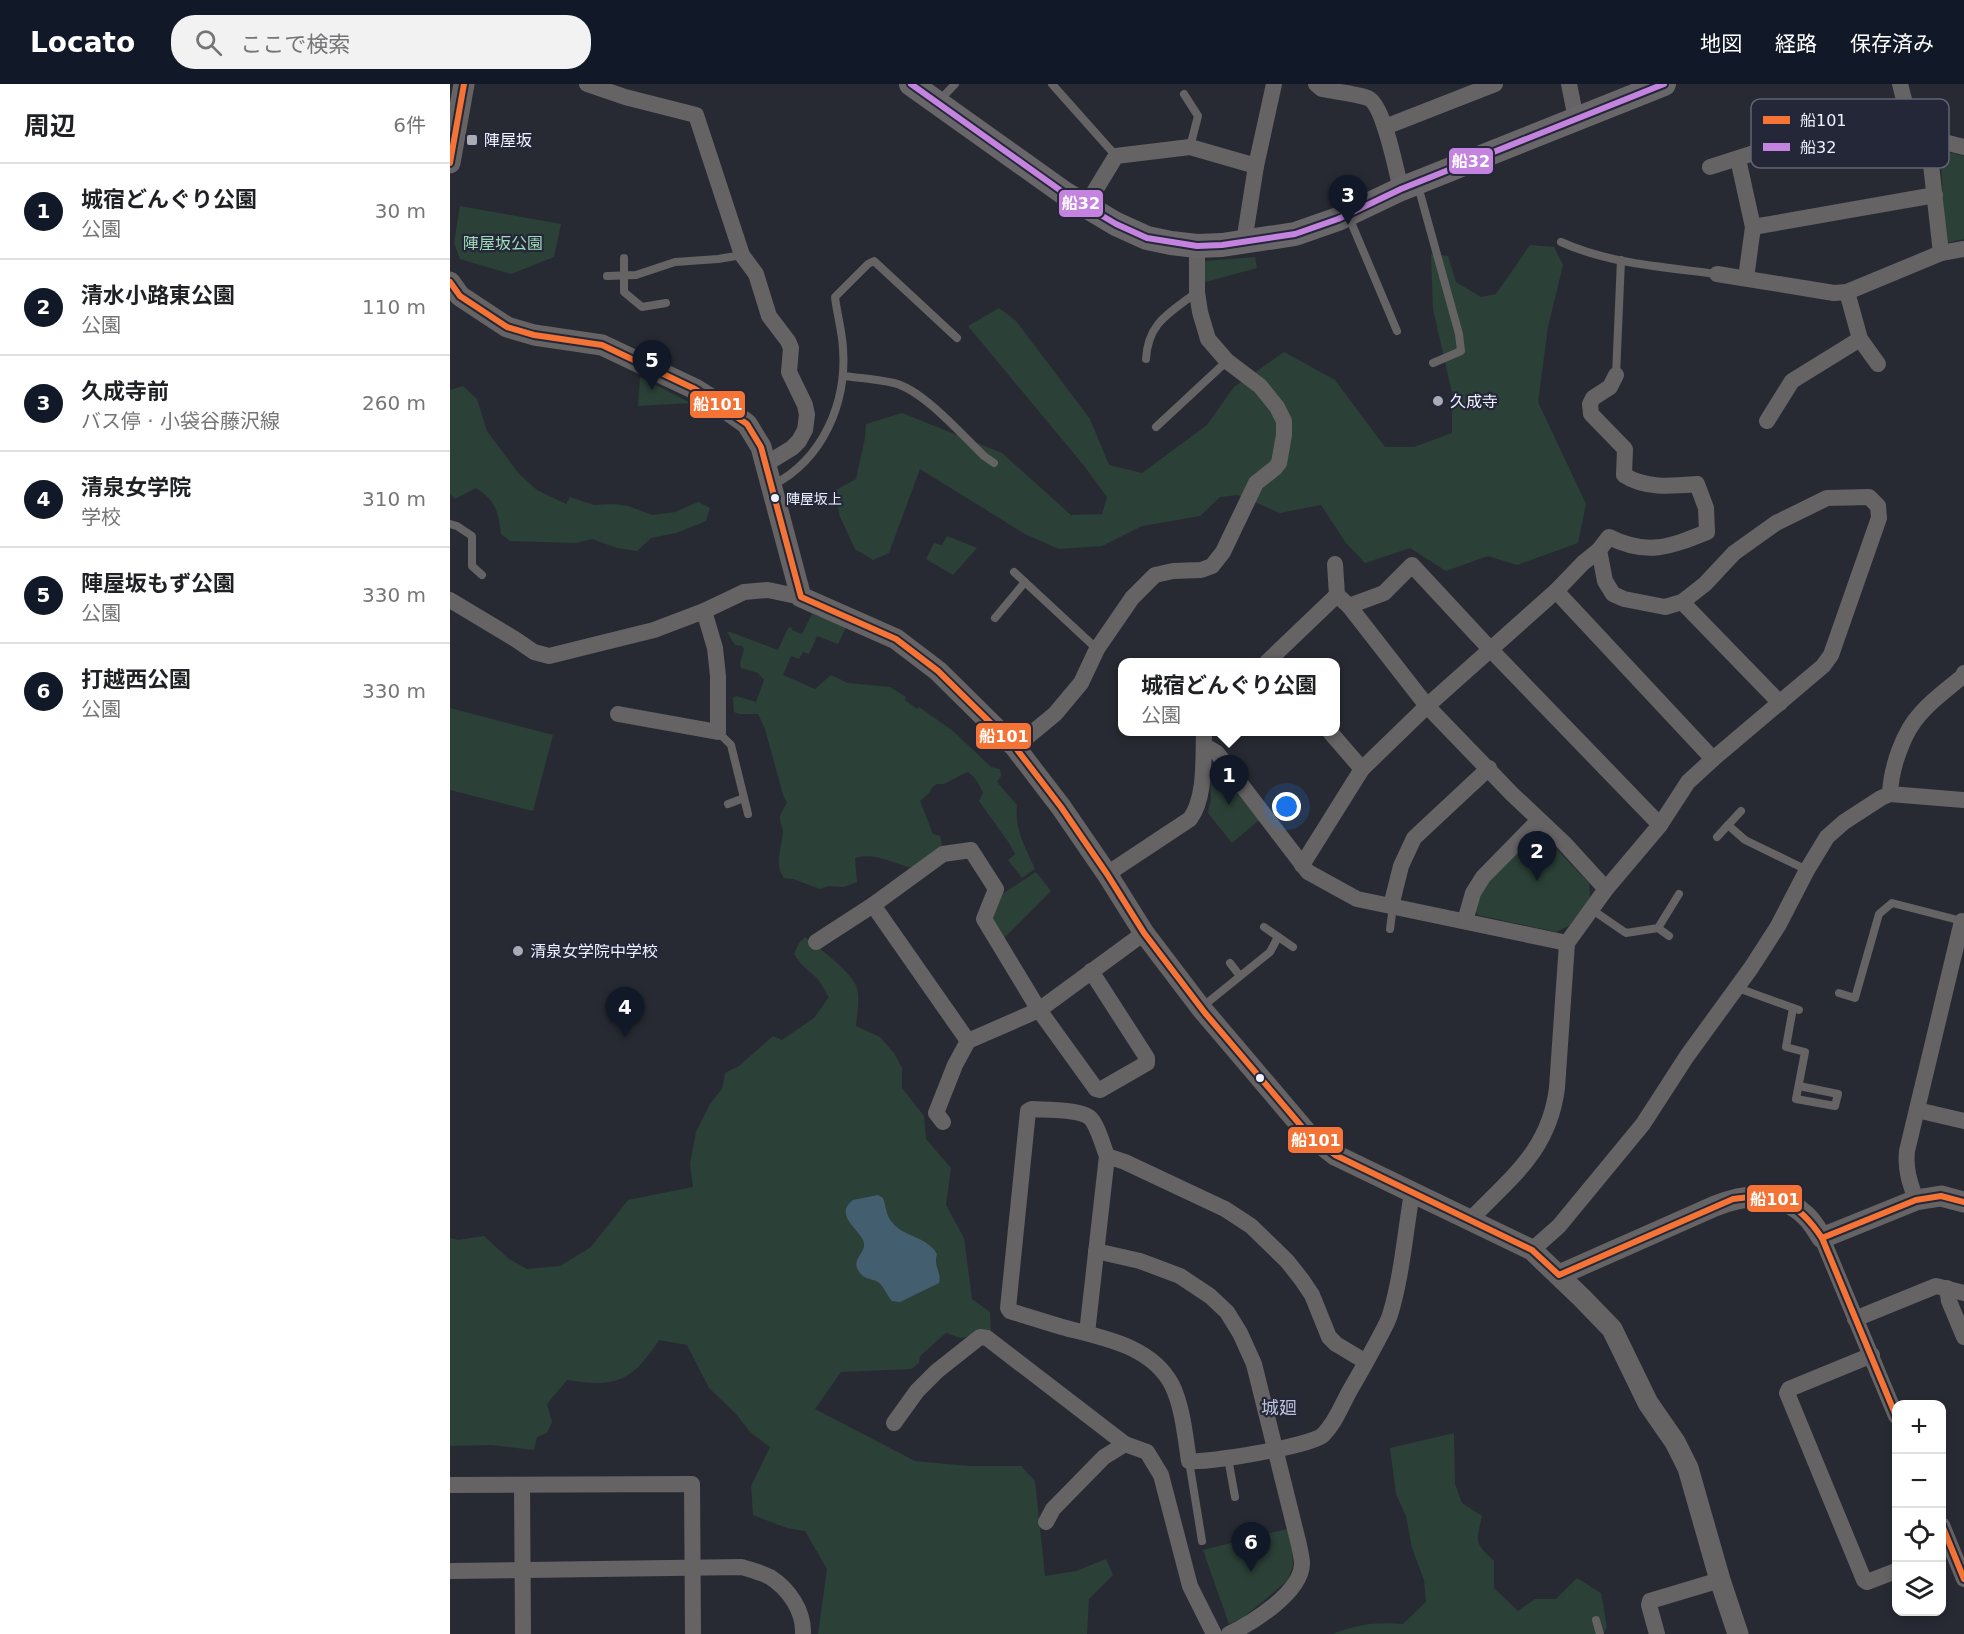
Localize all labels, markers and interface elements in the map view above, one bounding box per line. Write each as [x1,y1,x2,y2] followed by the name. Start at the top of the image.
[171,15,591,69] search box
[30,26,135,59] text: Locato
[192,26,225,59] icon: search
[240,32,350,57] text: ここで検索
[1700,32,1742,56] text: 地図
[1775,32,1817,56] text: 経路
[1850,32,1934,56] text: 保存済み
[1751,99,1949,168] legend
[24,111,76,141] text: 周辺
[1800,111,1847,130] text: 船101
[393,113,426,137] text: 6件
[484,131,532,150] place label: 陣屋坂
[465,133,479,147] marker: 陣屋坂
[1800,138,1836,157] text: 船32
[1448,147,1494,175] line badge: 船32
[1452,152,1490,171] text: 船32
[1328,176,1368,225] pin: 3
[81,187,257,212] text: 城宿どんぐり公園
[1058,189,1104,218] line badge: 船32
[1062,194,1100,213] text: 船32
[37,199,50,223] text: 1
[375,199,426,223] text: 30 m
[81,217,121,241] text: 公園
[463,234,543,253] park label: 陣屋坂公園
[81,283,235,308] text: 清水小路東公園
[37,295,50,319] text: 2
[362,295,426,319] text: 110 m
[81,313,121,337] text: 公園
[632,340,672,390] pin: 5
[81,379,169,404] text: 久成寺前
[689,390,746,419] line badge: 船101
[37,391,50,415] text: 3
[362,391,426,415] text: 260 m
[1450,392,1498,411] place label: 久成寺
[1431,394,1445,408] marker: 久成寺
[693,395,743,414] text: 船101
[81,409,280,433] text: バス停 · 小袋谷藤沢線
[81,475,191,500] text: 清泉女学院
[37,487,50,511] text: 4
[362,487,426,511] text: 310 m
[786,491,842,507] place label: 陣屋坂上
[769,492,781,504] marker: 陣屋坂上
[81,505,121,529] text: 学校
[81,571,235,596] text: 陣屋坂もず公園
[37,583,50,607] text: 5
[362,583,426,607] text: 330 m
[81,601,121,625] text: 公園
[1118,658,1340,736] popup
[81,667,191,692] text: 打越西公園
[1141,673,1317,698] text: 城宿どんぐり公園
[37,679,50,703] text: 6
[362,679,426,703] text: 330 m
[81,697,121,721] text: 公園
[1141,703,1181,727] text: 公園
[975,722,1032,750] line badge: 船101
[979,727,1029,746] text: 船101
[1210,756,1248,805] pin: 1
[1272,792,1301,821] your location
[1518,832,1556,881] pin: 2
[530,942,658,961] place label: 清泉女学院中学校
[511,944,525,958] marker: 清泉女学院中学校
[606,988,645,1037] pin: 4
[1254,1072,1266,1084] unlabelled marker
[1287,1126,1344,1154] line badge: 船101
[1291,1131,1341,1150] text: 船101
[1746,1184,1803,1213] line badge: 船101
[1750,1190,1800,1209] text: 船101
[1261,1397,1297,1418] district label: 城廻
[1892,1400,1946,1616] map controls
[1892,1400,1946,1454] button: +
[1892,1454,1946,1508] button: −
[1892,1508,1946,1562] button: locate
[1232,1522,1270,1572] pin: 6
[1892,1562,1946,1616] button: layers

